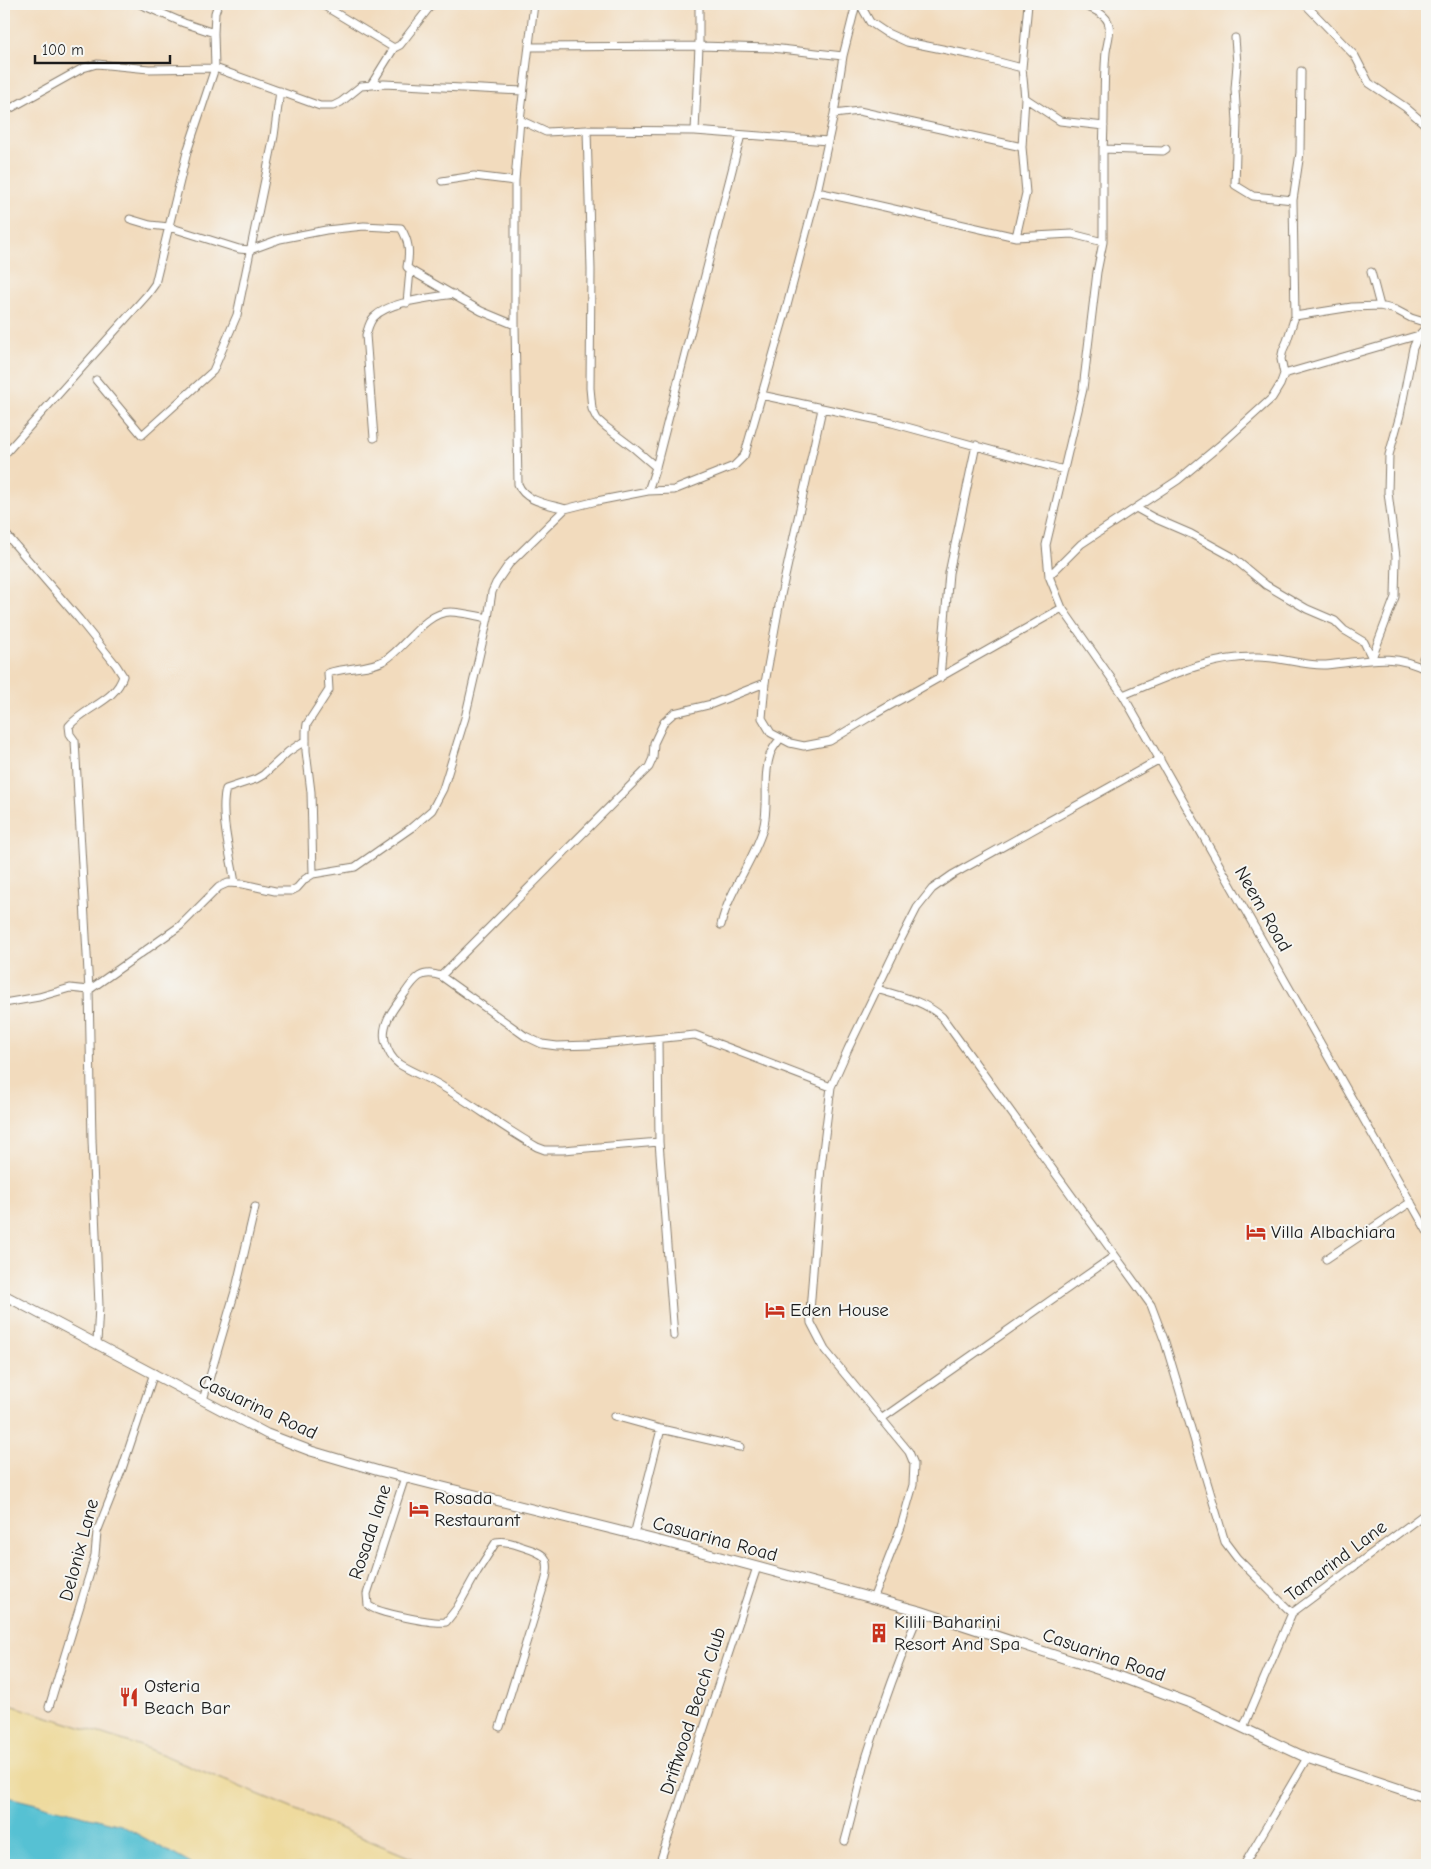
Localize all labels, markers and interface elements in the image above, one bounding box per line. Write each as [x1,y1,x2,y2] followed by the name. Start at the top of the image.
[35,32,170,64] scale bar
[42,41,84,59] text: 100 m
[1230,863,1296,955] street label: Neem Road
[1245,1221,1267,1243] hotel icon: Villa Albachiara
[1271,1221,1396,1243] place label: Villa Albachiara
[764,1299,786,1321] hotel icon: Eden House
[790,1299,889,1321] place label: Eden House
[195,1370,321,1444] street label: Casuarina Road
[344,1482,396,1582] street label: Rosada lane
[434,1487,520,1531] place label: Rosada Restaurant
[55,1497,103,1603] street label: Delonix Lane
[408,1498,430,1520] hotel icon: Rosada Restaurant
[650,1512,780,1566] street label: Casuarina Road
[1281,1516,1391,1606] street label: Tamarind Lane
[894,1611,1020,1655] place label: Kilili Baharini Resort And Spa
[868,1622,890,1644] building icon: Kilili Baharini Resort And Spa
[1040,1624,1168,1686] street label: Casuarina Road
[656,1625,730,1797] street label: Driftwood Beach Club
[144,1675,230,1719] place label: Osteria Beach Bar
[118,1686,140,1708] restaurant icon: Osteria Beach Bar

